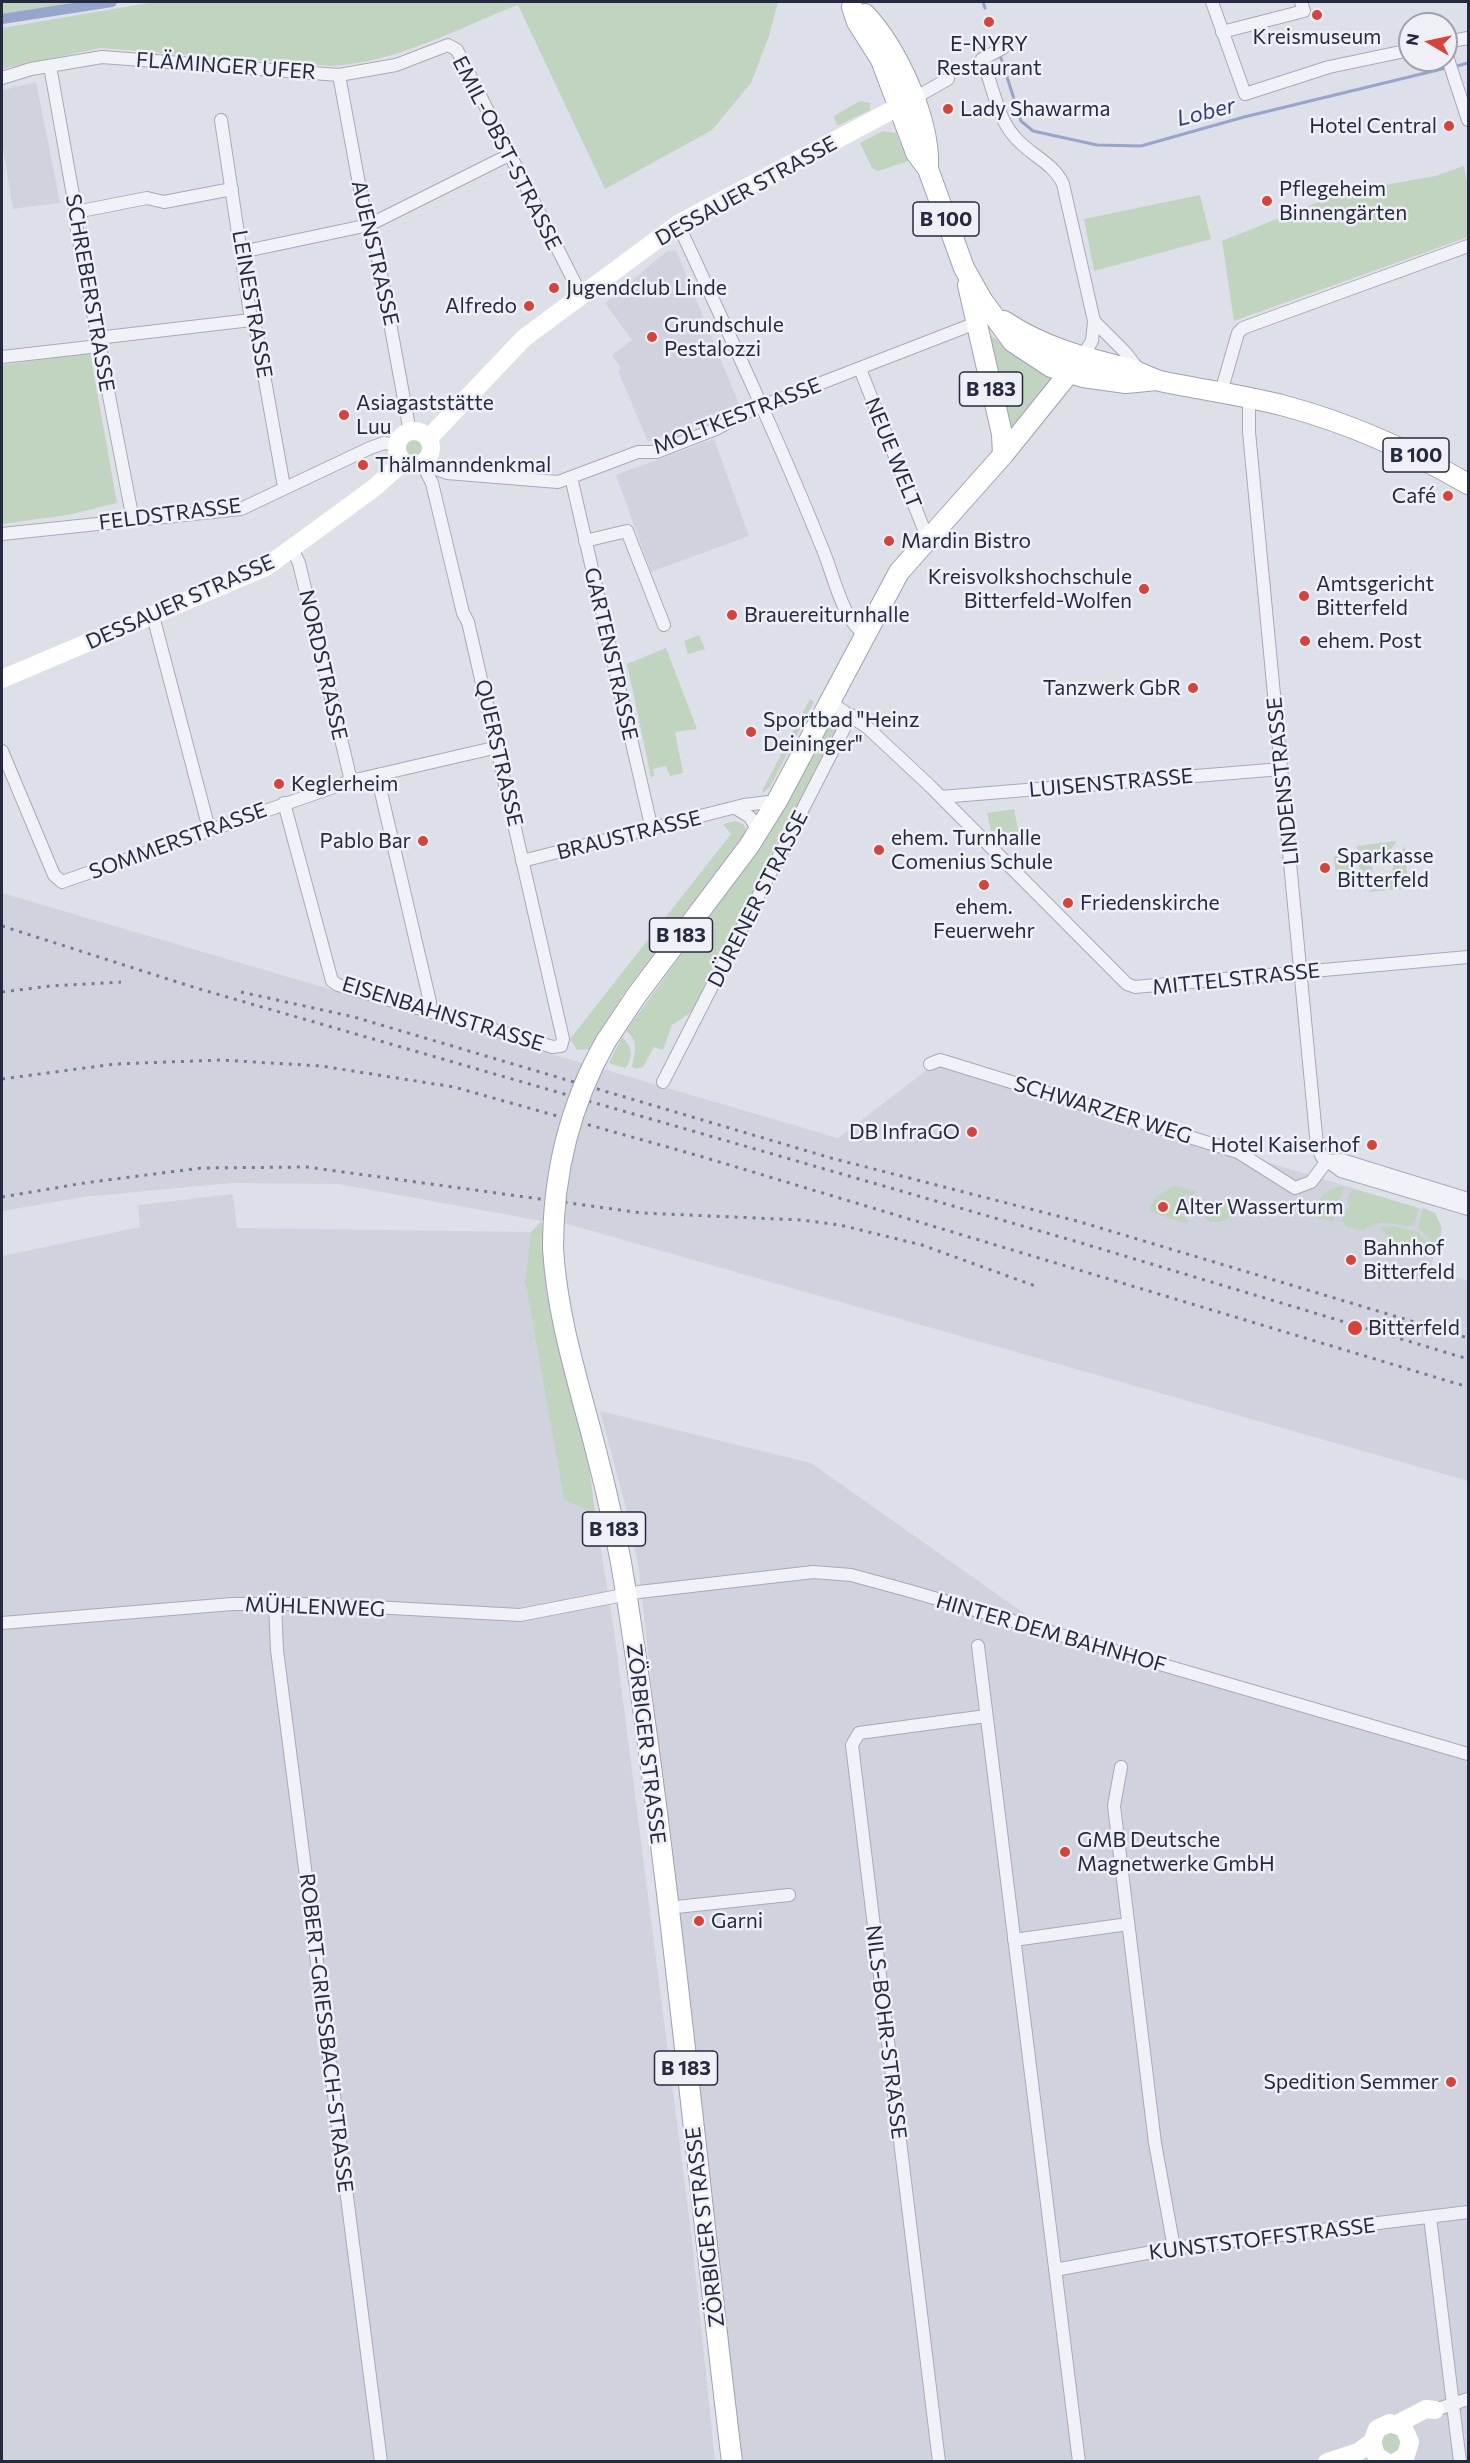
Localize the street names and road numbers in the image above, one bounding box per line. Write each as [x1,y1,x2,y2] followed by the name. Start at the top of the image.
[135,47,317,85] street label: FLÄMINGER UFER
[447,52,567,254] street label: EMIL-OBST-STRASSE
[651,131,841,251] street label: DESSAUER STRASSE
[346,178,404,328] street label: AUENSTRASSE
[60,192,120,394] street label: SCHREBERSTRASSE
[913,202,979,236] road number: B 100
[227,228,277,380] street label: LEINESTRASSE
[649,372,825,460] street label: MOLTKESTRASSE
[960,372,1022,406] road number: B 183
[859,394,927,512] street label: NEUE WELT
[1383,438,1449,472] road number: B 100
[97,493,243,535] street label: FELDSTRASSE
[82,549,278,655] street label: DESSAUER STRASSE
[579,565,643,743] street label: GARTENSTRASSE
[293,587,353,743] street label: NORDSTRASSE
[470,677,528,829] street label: QUERSTRASSE
[1262,696,1304,866] street label: LINDENSTRASSE
[1028,763,1194,803] street label: LUISENSTRASSE
[86,797,270,885] street label: SOMMERSTRASSE
[554,805,704,865] street label: BRAUSTRASSE
[703,806,813,992] street label: DÜRENER STRASSE
[650,918,712,952] road number: B 183
[1151,958,1321,1000] street label: MITTELSTRASSE
[339,971,547,1057] street label: EISENBAHNSTRASSE
[1011,1071,1195,1149] street label: SCHWARZER WEG
[582,1512,646,1546] road number: B 183
[933,1588,1169,1678] street label: HINTER DEM BAHNHOF
[244,1592,386,1622] street label: MÜHLENWEG
[621,1642,671,1846] street label: ZÖRBIGER STRASSE
[294,1872,358,2194] street label: ROBERT-GRIESSBACH-STRASSE
[860,1924,912,2140] street label: NILS-BOHR-STRASSE
[654,2051,718,2085] road number: B 183
[680,2125,730,2329] street label: ZÖRBIGER STRASSE
[1147,2213,1377,2265] street label: KUNSTSTOFFSTRASSE

